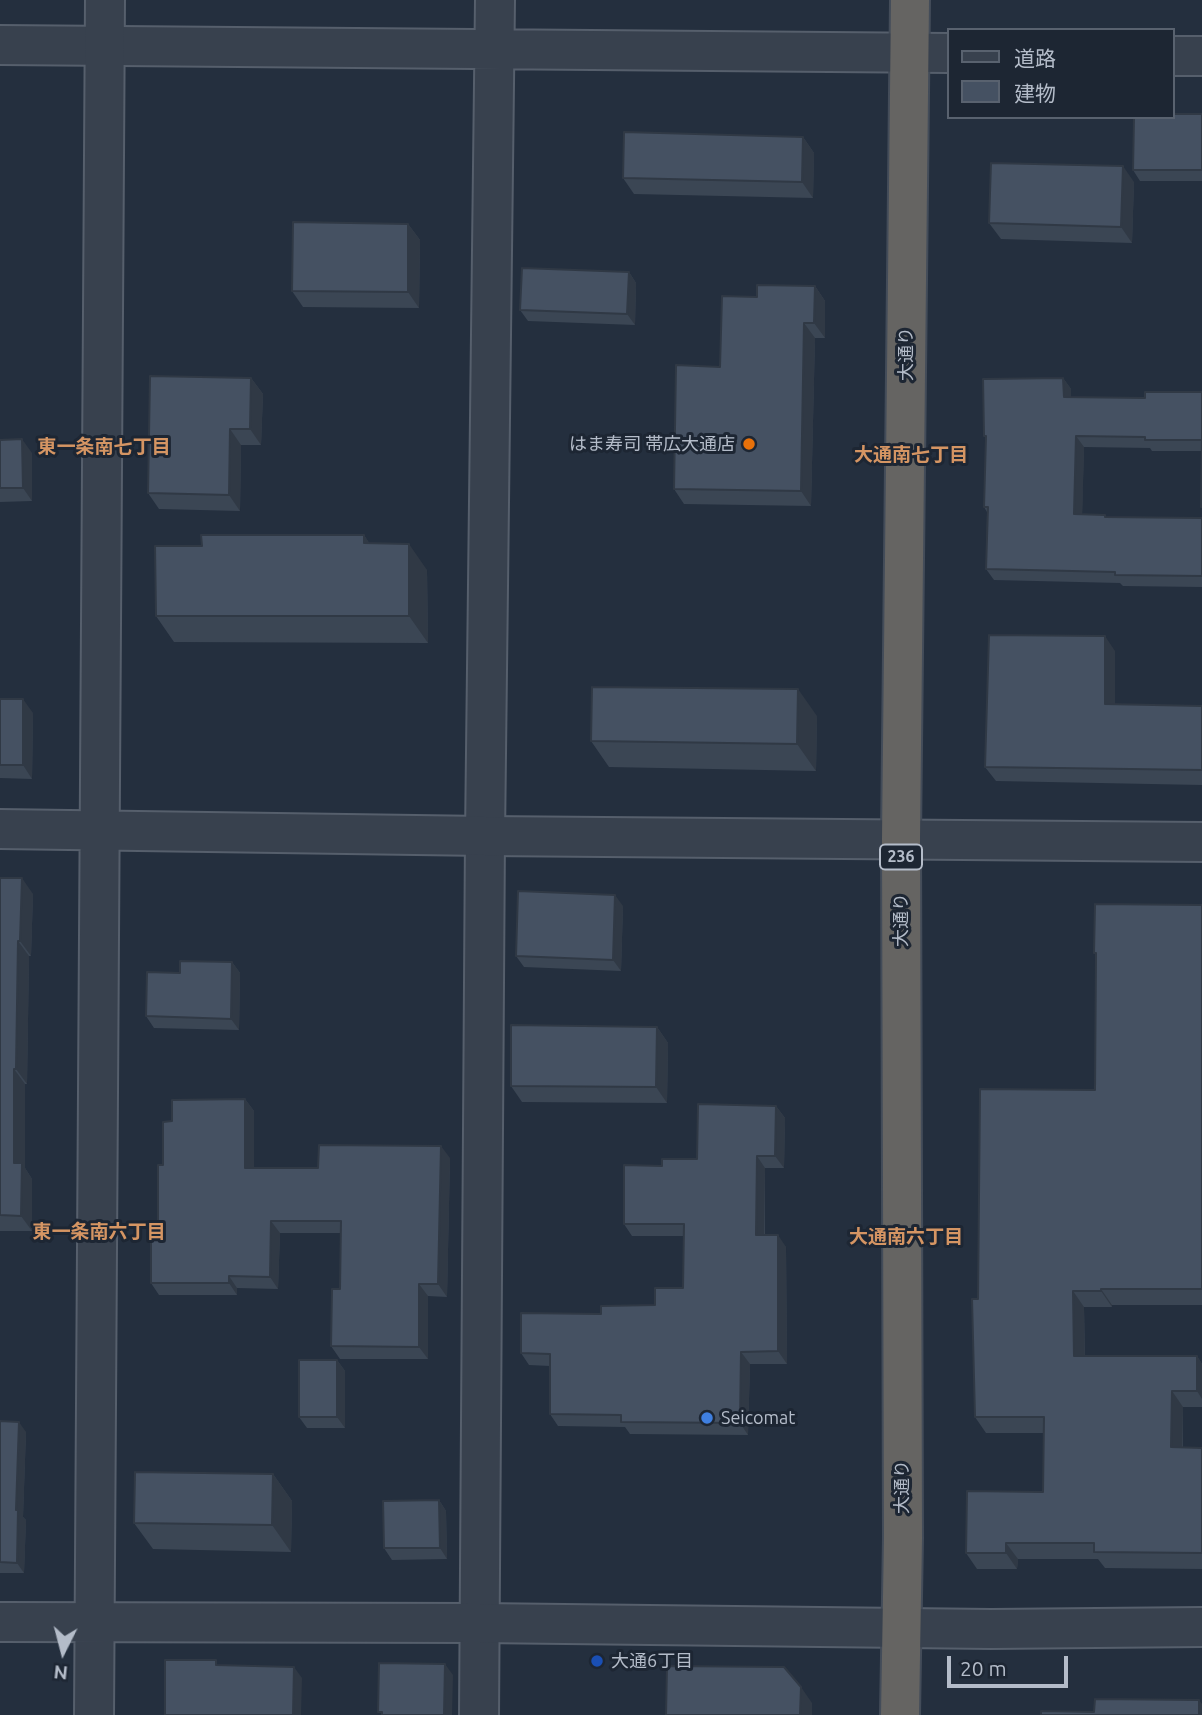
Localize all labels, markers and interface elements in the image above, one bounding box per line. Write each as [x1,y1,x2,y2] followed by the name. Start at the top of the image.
[946,28,1174,119] legend
[1014,46,1056,70] text: 道路
[1014,81,1056,105] text: 建物
[895,327,917,381] street label: 大通り
[569,433,735,455] place label: はま寿司 帯広大通店
[38,436,170,458] district label: 東一条南七丁目
[741,436,757,452] marker: はま寿司 帯広大通店
[854,444,968,466] district label: 大通南七丁目
[880,844,922,870] road number: 236
[890,893,912,947] street label: 大通り
[33,1221,165,1243] district label: 東一条南六丁目
[849,1226,963,1248] district label: 大通南六丁目
[721,1407,795,1429] place label: Seicomat
[699,1410,715,1426] marker: Seicomat
[891,1460,913,1514] street label: 大通り
[28,1617,98,1687] north arrow
[950,1642,1071,1686] scale bar
[611,1650,693,1672] place label: 大通6丁目
[589,1653,605,1669] marker: 大通6丁目
[960,1656,1007,1680] text: 20 m
[53,1661,69,1685] text: N

